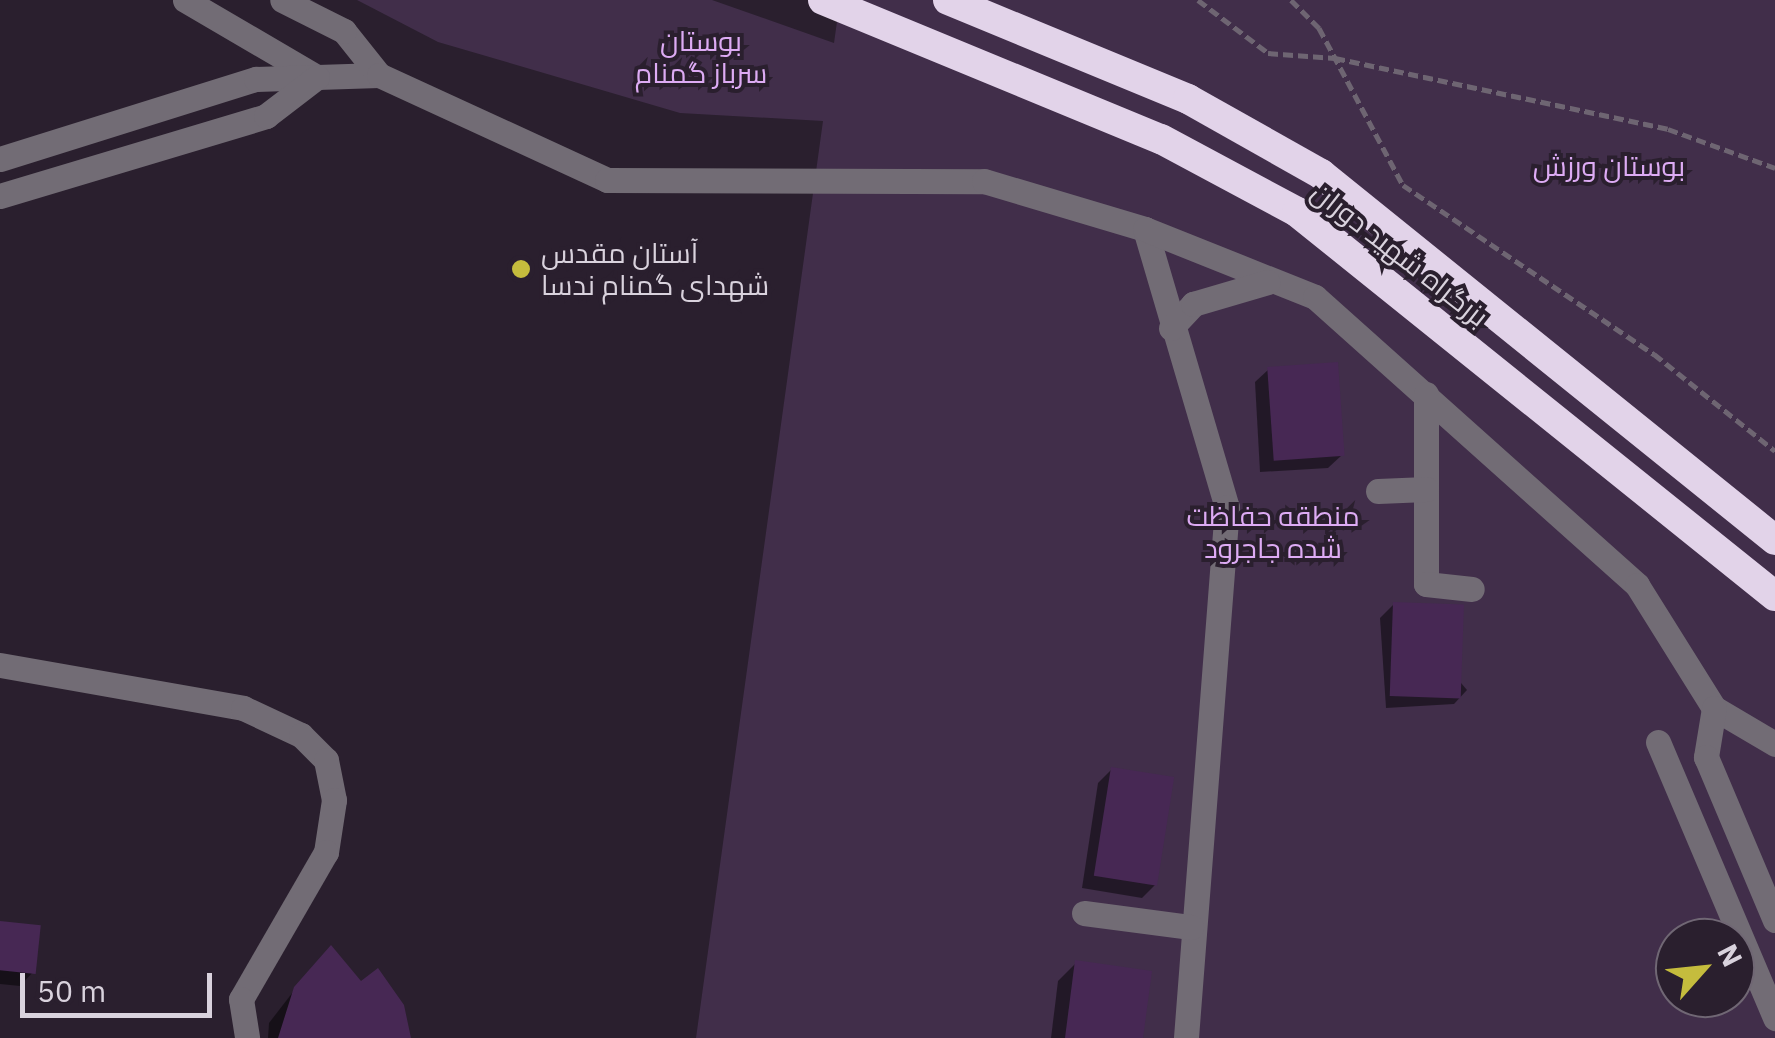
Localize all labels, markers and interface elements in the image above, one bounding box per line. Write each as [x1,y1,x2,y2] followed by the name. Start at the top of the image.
[635,24,767,90] park label: بوستان سرباز گمنام
[1533,149,1685,183] park label: بوستان ورزش
[1305,175,1495,333] street label: بزرگراه شهید دوران
[541,236,769,302] place label: آستان مقدس شهدای گمنام ندسا
[510,258,532,280] marker: آستان مقدس شهدای گمنام ندسا
[1186,499,1360,565] park label: منطقه حفاظت شده جاجرود
[1655,918,1755,1018] north arrow
[1709,938,1751,972] text: N
[25,953,218,1015] scale bar
[37,971,106,1010] text: 50 m

